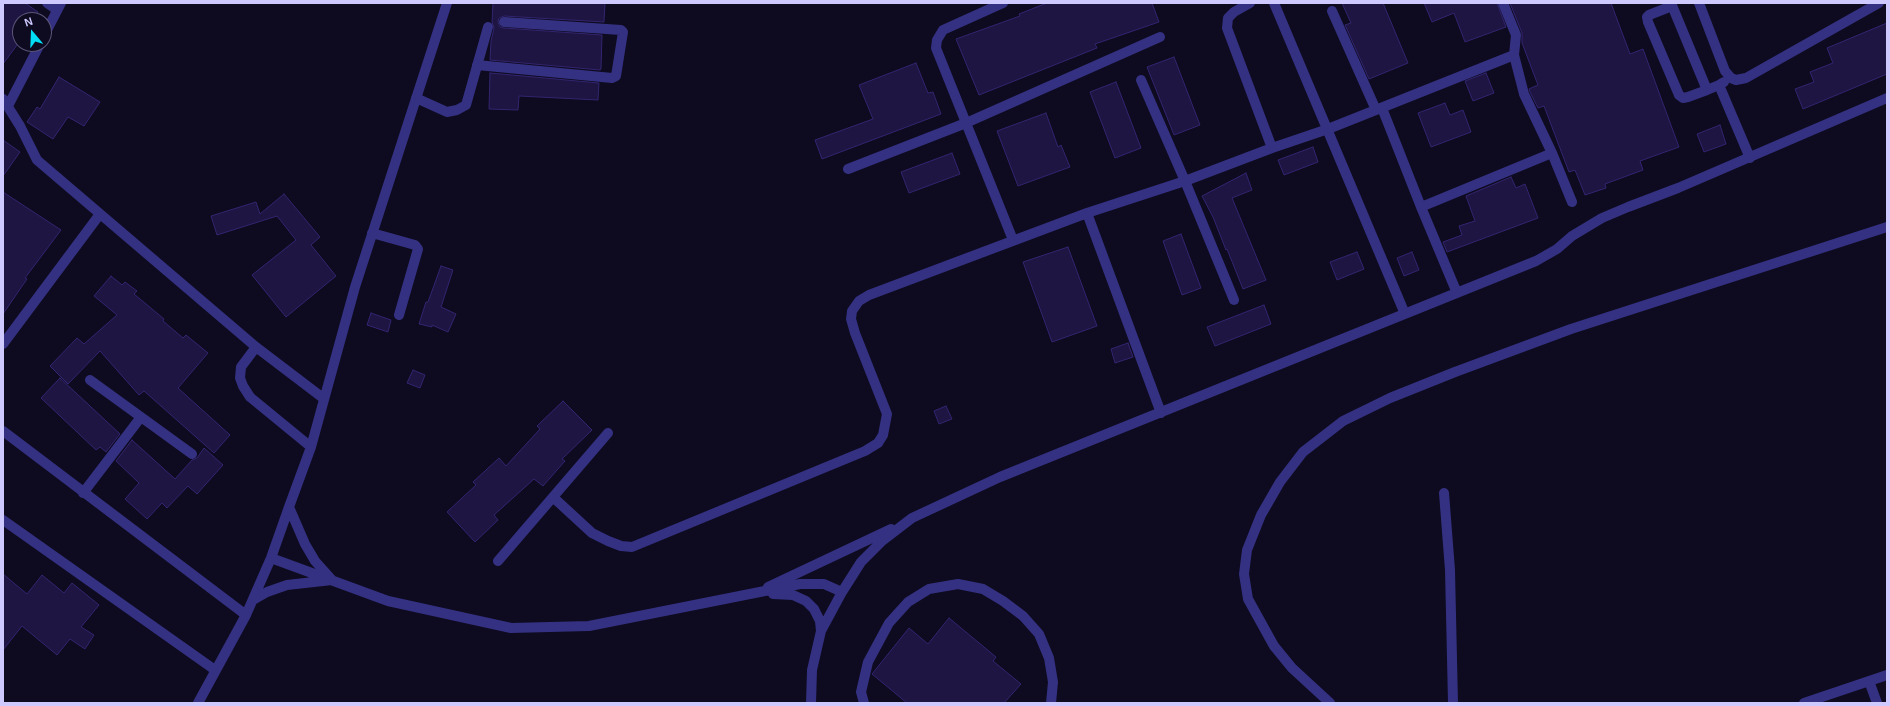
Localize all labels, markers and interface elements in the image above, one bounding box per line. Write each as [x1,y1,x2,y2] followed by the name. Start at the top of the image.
[12,12,52,52] north arrow
[23,15,34,29] text: N

